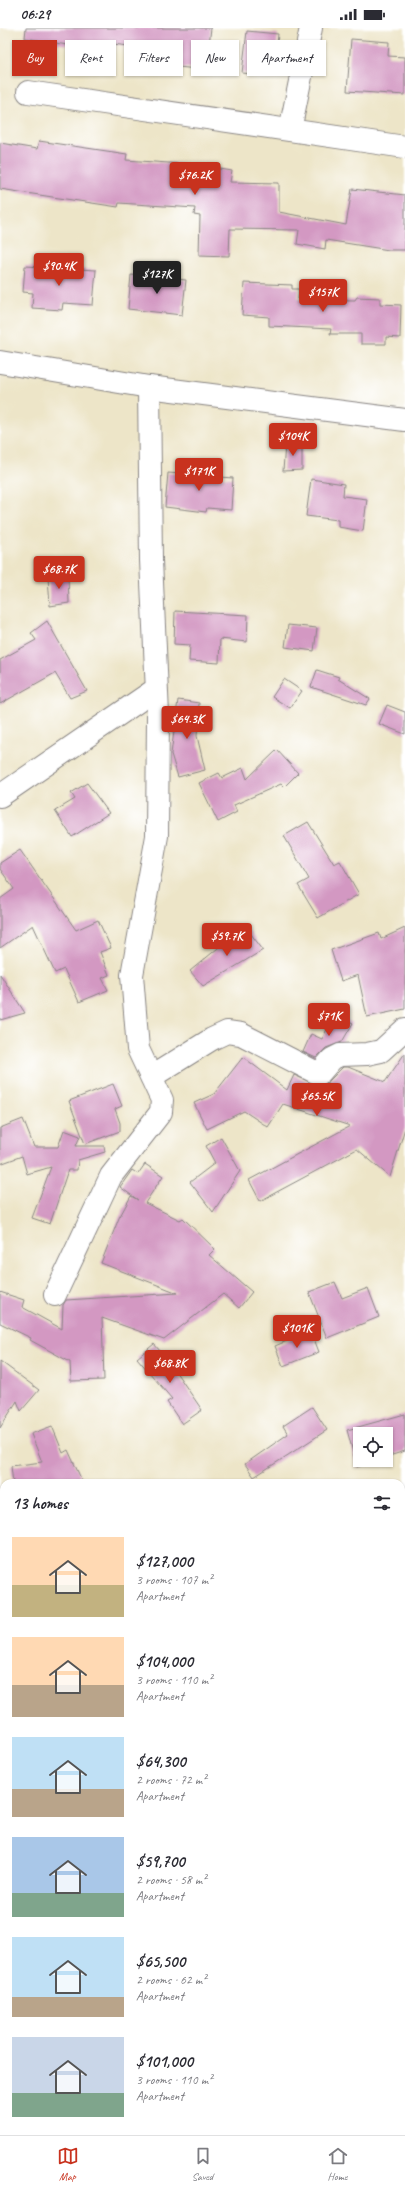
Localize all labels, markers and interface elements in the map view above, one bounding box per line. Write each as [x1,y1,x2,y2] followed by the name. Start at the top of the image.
[20,5,50,24] text: 06:29
[12,40,57,76] chip: Buy
[65,40,116,76] chip: Rent
[124,40,183,76] chip: Filters
[191,40,239,76] chip: New
[247,40,326,76] chip: Apartment
[162,162,228,196] pin: $76.2K
[179,167,211,183] text: $76.2K
[26,253,92,287] pin: $90.4K
[43,258,75,274] text: $90.4K
[129,261,185,295] pin: $127K
[142,266,172,282] text: $127K
[295,279,351,313] pin: $157K
[308,284,338,300] text: $157K
[265,423,321,457] pin: $104K
[278,428,308,444] text: $104K
[171,458,227,492] pin: $171K
[184,463,214,479] text: $171K
[26,556,92,590] pin: $68.7K
[43,561,75,577] text: $68.7K
[154,706,220,740] pin: $64.3K
[171,711,203,727] text: $64.3K
[194,923,260,957] pin: $59.7K
[211,928,243,944] text: $59.7K
[305,1003,353,1037] pin: $71K
[317,1008,341,1024] text: $71K
[284,1083,350,1117] pin: $65.5K
[301,1088,333,1104] text: $65.5K
[269,1315,325,1349] pin: $101K
[282,1320,312,1336] text: $101K
[137,1350,203,1384] pin: $68.8K
[154,1355,186,1371] text: $68.8K
[353,1427,393,1467] map controls
[353,1427,393,1467] button: locate
[371,1492,393,1514] icon: filters
[12,1493,68,1514] text: 13 homes
[136,1551,193,1572] text: $127,000
[44,1553,92,1601] icon: home
[136,1572,212,1588] text: 3 rooms · 107 m²
[136,1588,184,1604] text: Apartment
[136,1651,193,1672] text: $104,000
[44,1653,92,1701] icon: home
[136,1672,212,1688] text: 3 rooms · 110 m²
[136,1688,184,1704] text: Apartment
[136,1751,186,1772] text: $64,300
[44,1753,92,1801] icon: home
[136,1772,206,1788] text: 2 rooms · 72 m²
[136,1788,184,1804] text: Apartment
[136,1851,185,1872] text: $59,700
[44,1853,92,1901] icon: home
[136,1872,206,1888] text: 2 rooms · 58 m²
[136,1888,184,1904] text: Apartment
[136,1951,185,1972] text: $65,500
[44,1953,92,2001] icon: home
[136,1972,206,1988] text: 2 rooms · 62 m²
[136,1988,184,2004] text: Apartment
[136,2051,193,2072] text: $101,000
[44,2053,92,2101] icon: home
[136,2072,212,2088] text: 3 rooms · 110 m²
[136,2088,184,2104] text: Apartment
[57,2145,79,2183] tab: Map
[192,2145,214,2183] tab: Saved
[327,2145,349,2183] tab: Home

